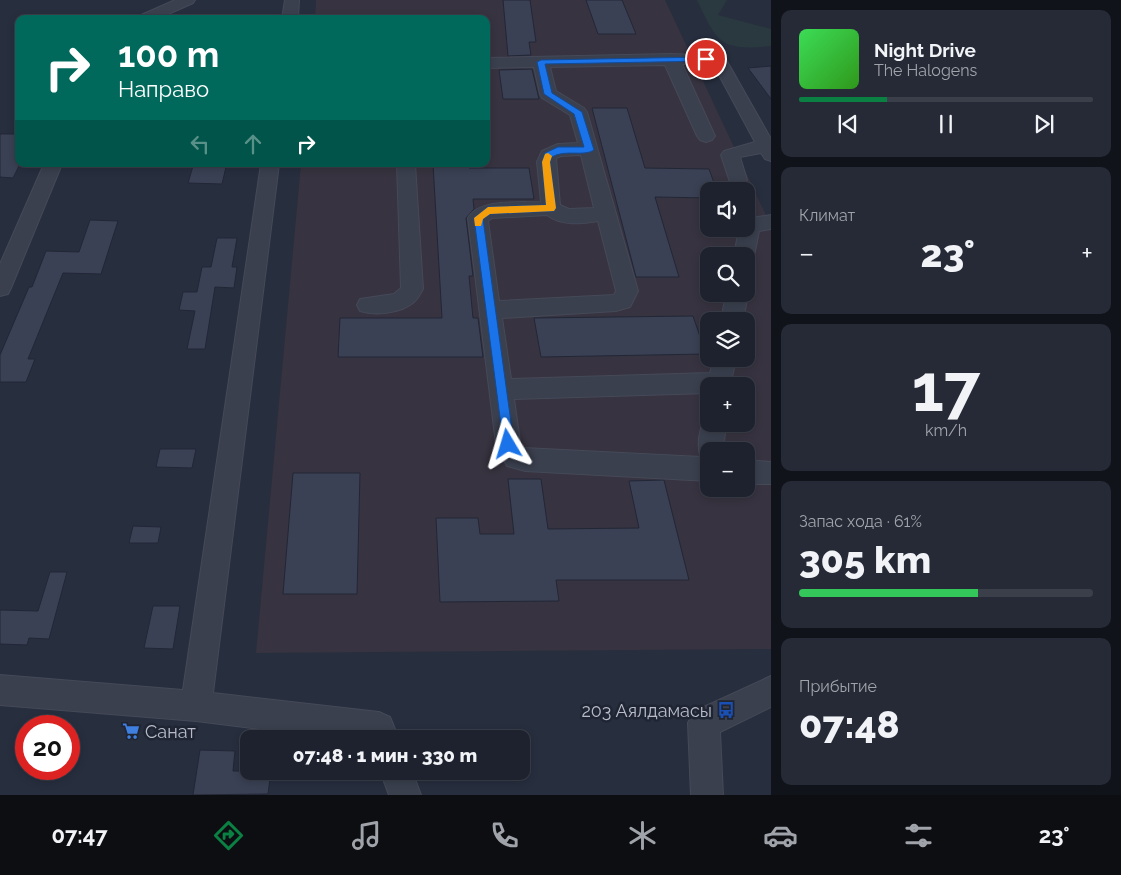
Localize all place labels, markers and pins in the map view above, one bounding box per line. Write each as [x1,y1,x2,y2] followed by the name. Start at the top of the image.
[685,38,727,80] pin
[581,700,712,721] place label: 203 Аялдамасы
[716,700,736,720] bus stop icon: 203 Аялдамасы
[121,721,141,741] supermarket icon: Санат
[145,721,196,742] place label: Санат

